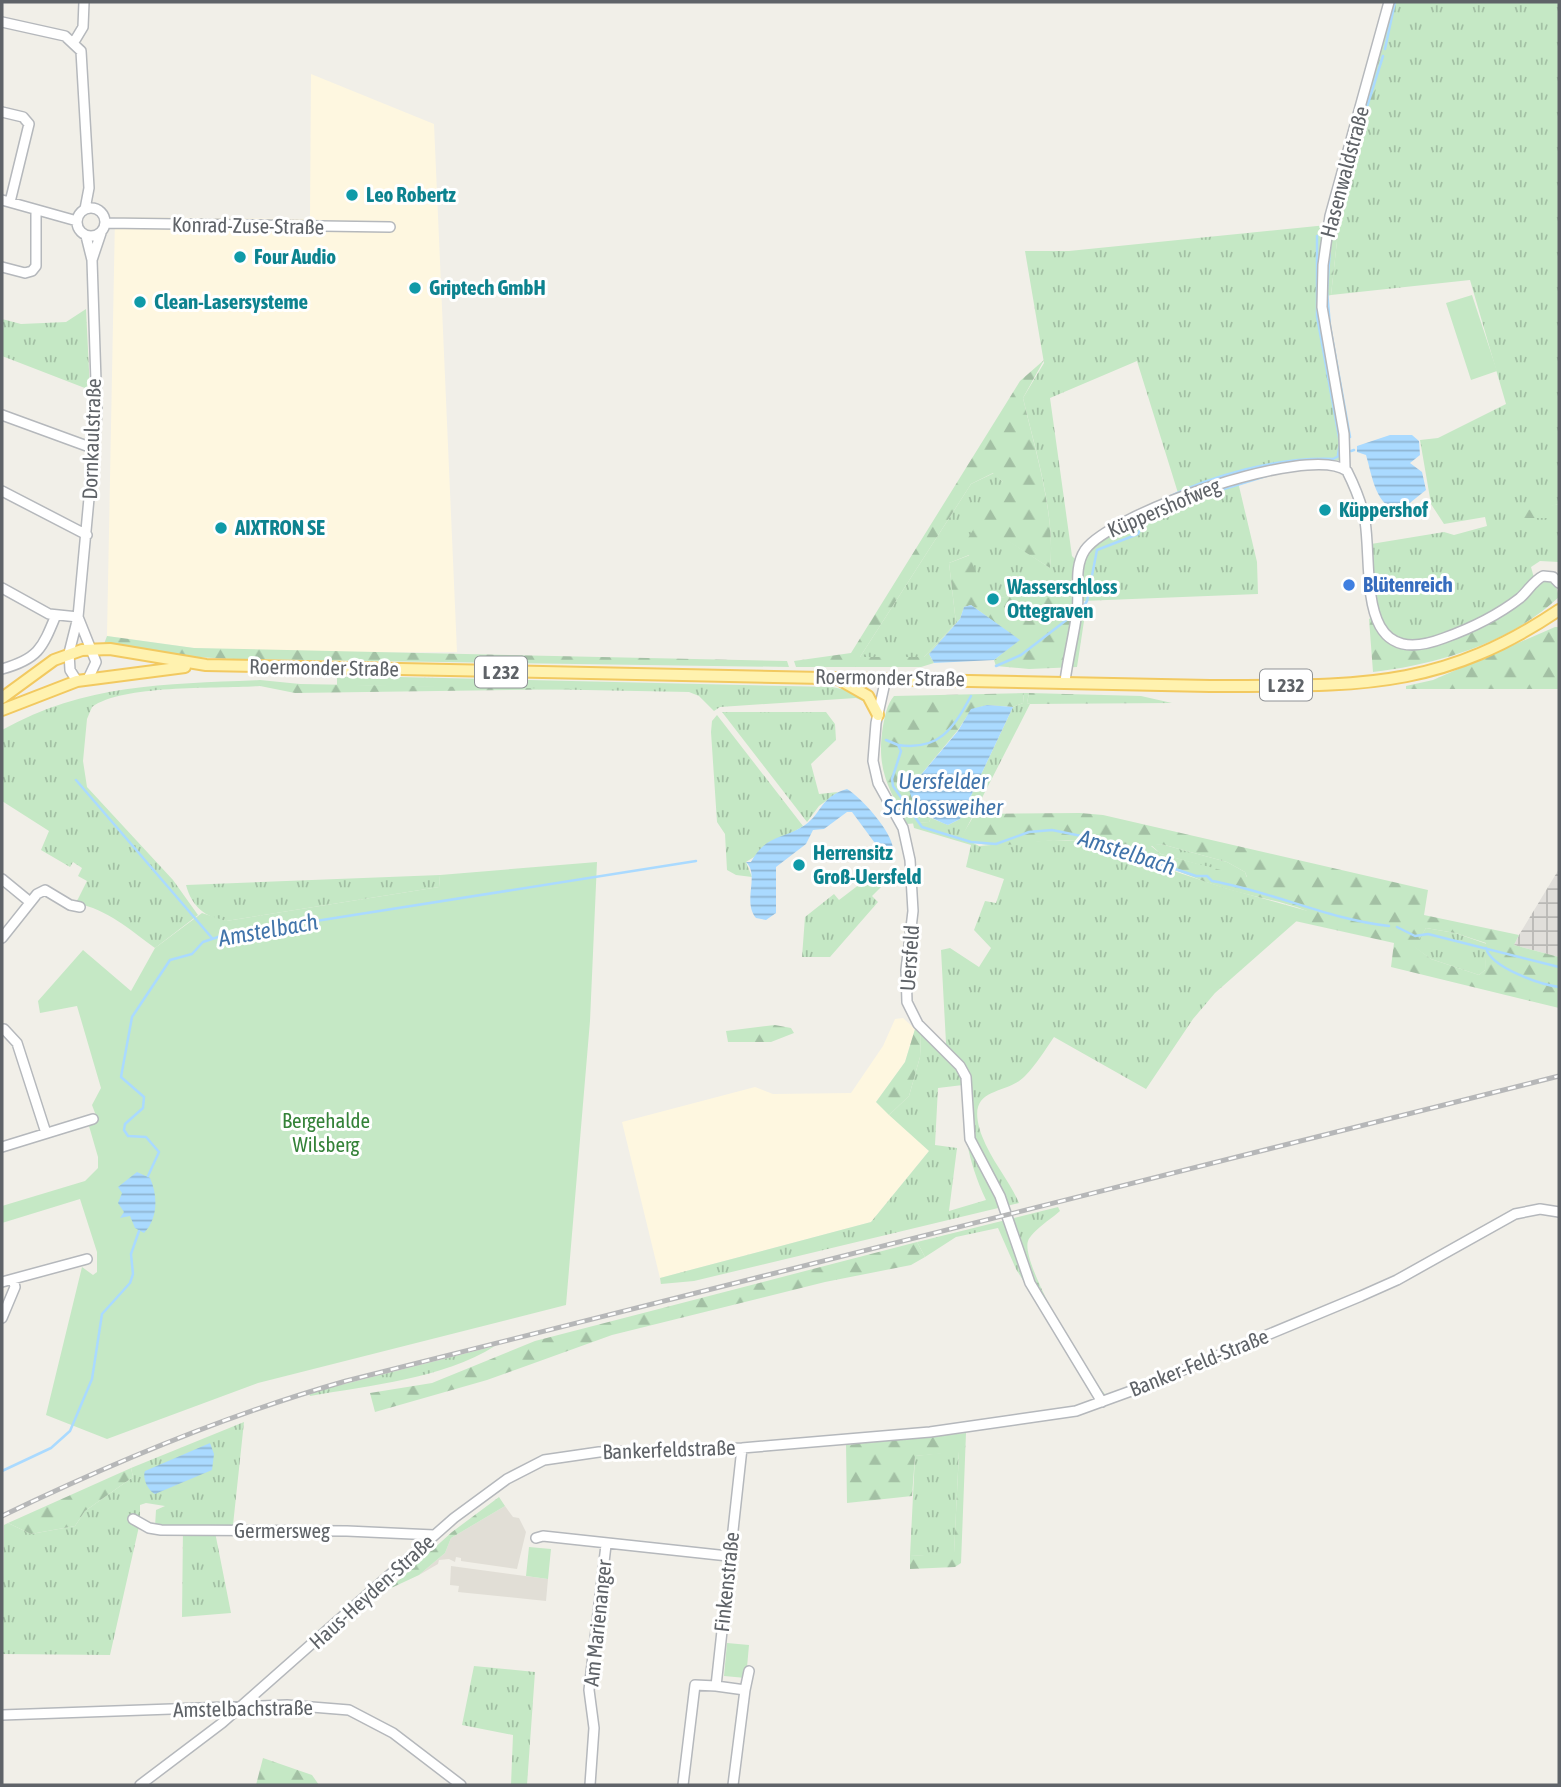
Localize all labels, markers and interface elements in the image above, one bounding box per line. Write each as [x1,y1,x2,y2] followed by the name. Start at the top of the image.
[1315,103,1373,240] street label: Hasenwaldstraße
[366,182,456,206] place label: Leo Robertz
[344,187,360,203] marker: Leo Robertz
[172,212,324,238] street label: Konrad-Zuse-Straße
[254,244,336,268] place label: Four Audio
[232,249,248,265] marker: Four Audio
[429,275,546,299] place label: Griptech GmbH
[407,280,423,296] marker: Griptech GmbH
[154,289,308,313] place label: Clean-Lasersysteme
[132,294,148,310] marker: Clean-Lasersysteme
[77,378,105,500] street label: Dornkaulstraße
[1104,473,1224,542] street label: Küppershofweg
[1339,497,1428,521] place label: Küppershof
[1317,502,1333,518] marker: Küppershof
[234,515,325,539] place label: AIXTRON SE
[213,520,229,536] marker: AIXTRON SE
[1363,572,1453,596] place label: Blütenreich
[1006,574,1118,622] place label: Wasserschloss Ottegraven
[1341,577,1357,593] marker: Blütenreich
[985,591,1001,607] marker: Wasserschloss Ottegraven
[249,654,399,680] street label: Roermonder Straße
[475,656,527,688] road number: L 232
[815,664,965,690] street label: Roermonder Straße
[1260,670,1312,700] road number: L 232
[882,768,1004,820] water label: Uersfelder Schlossweiher
[1074,824,1179,880] water label: Amstelbach
[813,840,922,888] place label: Herrensitz Groß-Uersfeld
[791,857,807,873] marker: Herrensitz Groß-Uersfeld
[215,909,320,952] water label: Amstelbach
[895,924,923,992] street label: Uersfeld
[282,1108,370,1156] park label: Bergehalde Wilsberg
[1126,1323,1272,1401] street label: Banker-Feld-Straße
[602,1435,736,1463] street label: Bankerfeldstraße
[234,1518,330,1542] street label: Germersweg
[304,1529,439,1654] street label: Haus-Heyden-Straße
[709,1531,743,1633] street label: Finkenstraße
[578,1558,616,1687] street label: Am Marienanger
[173,1695,313,1721] street label: Amstelbachstraße

